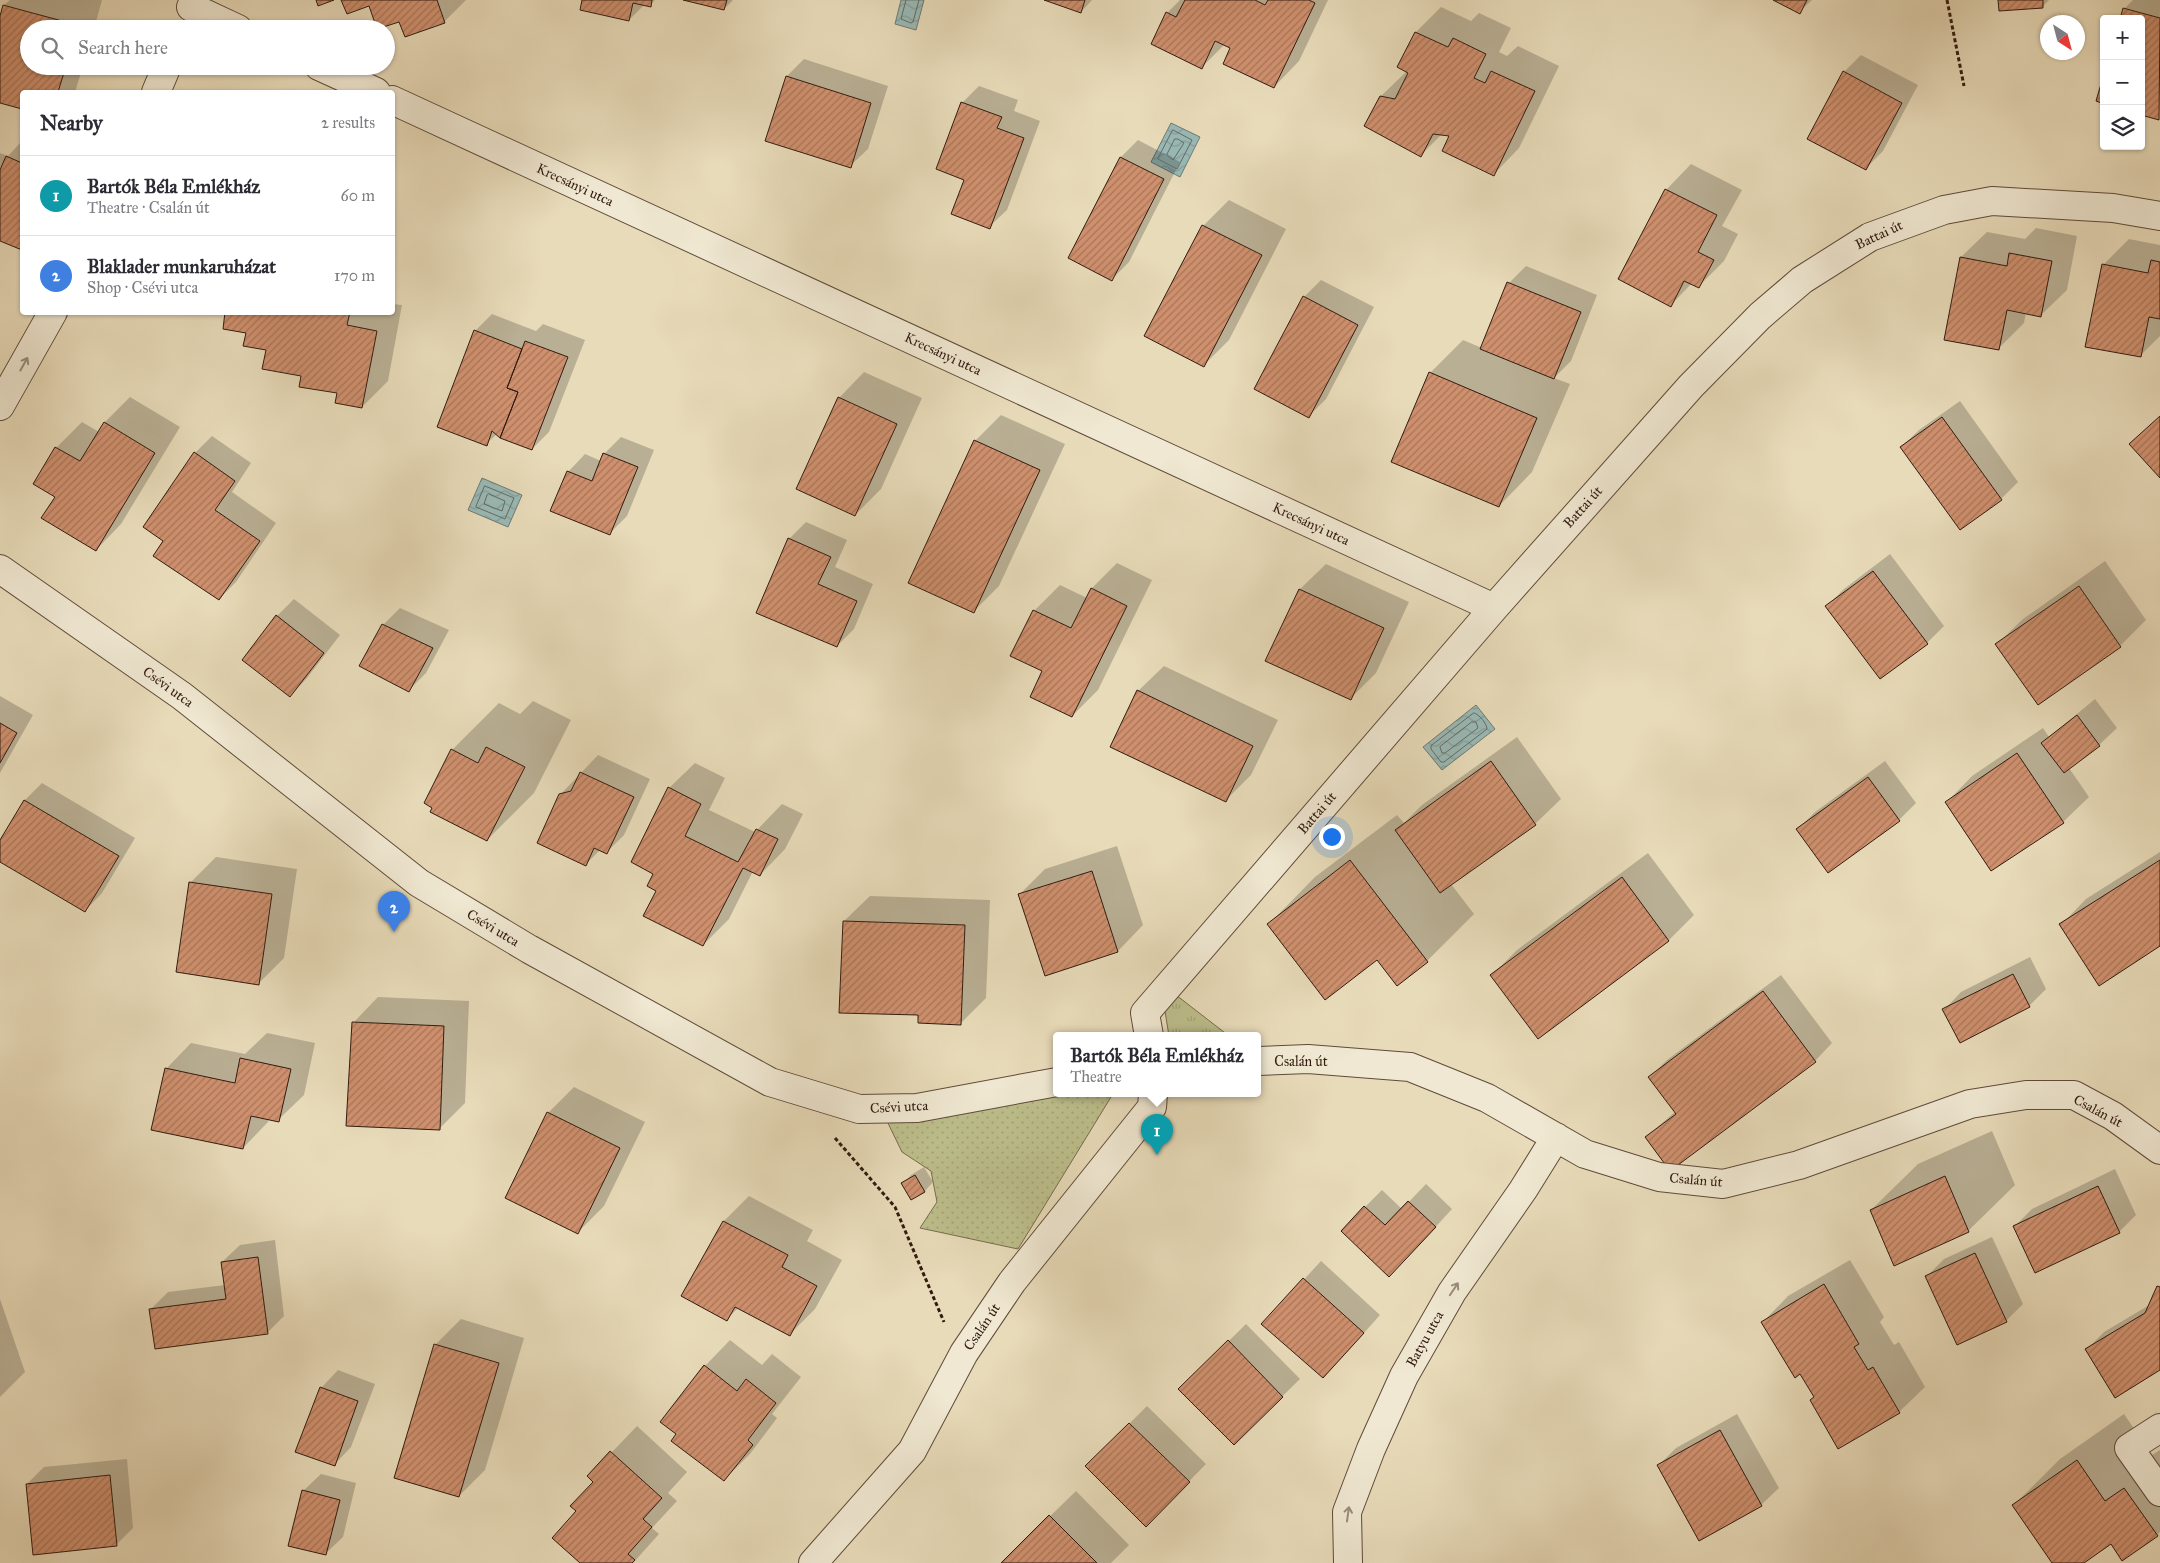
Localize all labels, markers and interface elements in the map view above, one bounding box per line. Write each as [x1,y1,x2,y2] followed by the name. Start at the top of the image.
[2040,15,2085,60] north arrow
[2100,15,2145,150] map controls
[2100,15,2145,60] button: +
[20,20,395,75] search box
[38,34,66,62] icon: search
[78,36,168,59] text: Search here
[2100,60,2145,105] button: −
[2100,105,2145,150] button: layers
[40,110,103,136] text: Nearby
[321,113,375,132] text: 2 results
[534,160,616,210] street label: Krecsányi utca
[87,175,260,198] text: Bartók Béla Emlékház
[53,186,59,205] text: 1
[341,186,375,205] text: 60 m
[87,198,210,217] text: Theatre · Csalán út
[1853,217,1905,253] street label: Battai út
[87,255,276,278] text: Blaklader munkaruházat
[52,266,60,285] text: 2
[334,266,375,285] text: 170 m
[87,278,198,297] text: Shop · Csévi utca
[902,329,984,379] street label: Krecsányi utca
[19,356,29,371] one-way arrow
[1560,483,1606,531] street label: Battai út
[1270,499,1352,549] street label: Krecsányi utca
[139,663,197,711] street label: Csévi utca
[1294,788,1340,838] street label: Battai út
[1319,824,1345,850] your location
[378,891,410,932] pin: 2
[464,906,522,950] street label: Csévi utca
[1053,1032,1261,1097] popup
[1070,1044,1244,1067] text: Bartók Béla Emlékház
[1274,1053,1328,1070] street label: Csalán út
[1070,1067,1122,1086] text: Theatre
[2070,1091,2126,1131] street label: Csalán út
[869,1097,929,1117] street label: Csévi utca
[1141,1114,1173,1155] pin: 1
[1669,1169,1723,1191] street label: Csalán út
[1449,1282,1459,1296] one-way arrow
[960,1300,1004,1354] street label: Csalán út
[1403,1308,1447,1370] street label: Batyu utca
[1343,1507,1353,1523] one-way arrow

